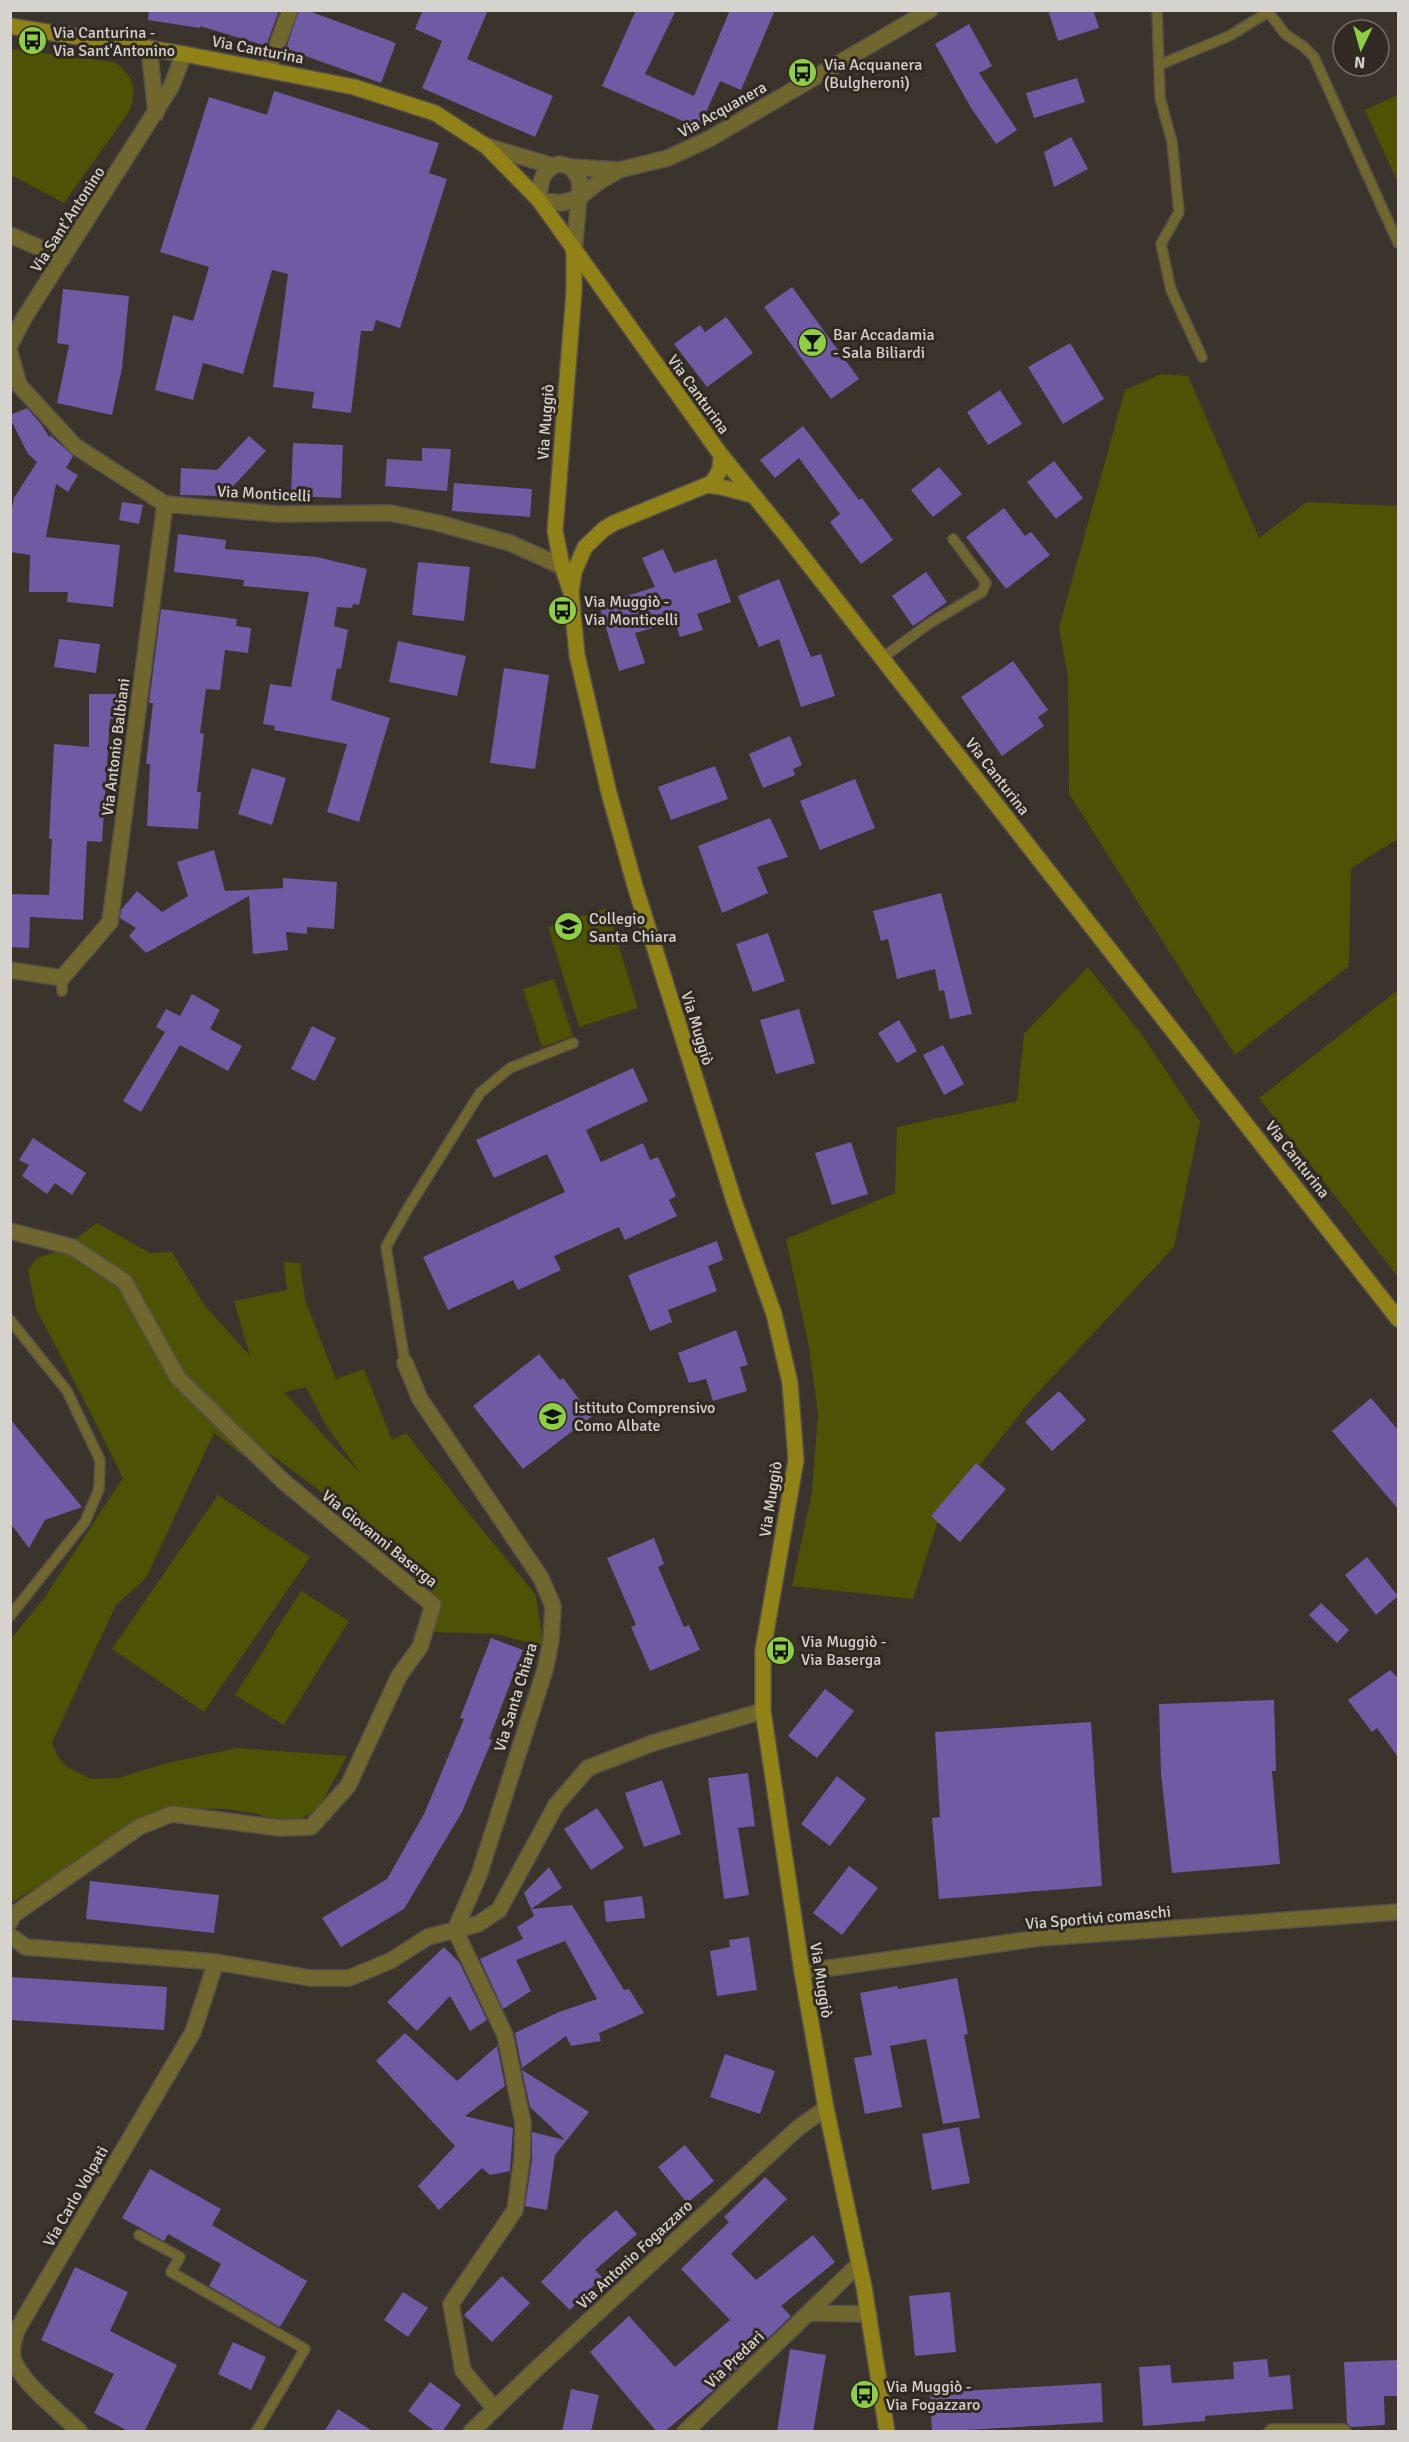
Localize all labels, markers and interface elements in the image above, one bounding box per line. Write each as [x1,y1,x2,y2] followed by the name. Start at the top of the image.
[1331,18,1391,78] north arrow
[53,23,175,61] place label: Via Canturina - Via Sant'Antonino
[16,25,48,57] bus stop icon: Via Canturina - Via Sant'Antonino
[210,31,305,69] street label: Via Canturina
[1353,51,1366,72] text: N
[824,55,922,93] place label: Via Acquanera (Bulgheroni)
[787,57,819,89] bus stop icon: Via Acquanera (Bulgheroni)
[675,77,770,142] street label: Via Acquanera
[26,163,109,276] street label: Via Sant'Antonino
[833,325,935,363] place label: Bar Accadamia - Sala Biliardi
[796,327,828,359] bar icon: Bar Accadamia - Sala Biliardi
[663,351,734,438] street label: Via Canturina
[533,383,559,461] street label: Via Muggiò
[216,482,311,506] street label: Via Monticelli
[584,592,678,630] place label: Via Muggiò - Via Monticelli
[547,594,579,626] bus stop icon: Via Muggiò - Via Monticelli
[98,677,134,817] street label: Via Antonio Balbiani
[961,734,1034,820] street label: Via Canturina
[589,909,677,947] place label: Collegio Santa Chiara
[552,911,584,943] school or university icon: Collegio Santa Chiara
[676,989,718,1068] street label: Via Muggiò
[1261,1117,1334,1203] street label: Via Canturina
[574,1398,715,1436] place label: Istituto Comprensivo Como Albate
[537,1400,569,1432] school or university icon: Istituto Comprensivo Como Albate
[755,1460,787,1538] street label: Via Muggiò
[317,1486,442,1592] street label: Via Giovanni Baserga
[801,1632,886,1670] place label: Via Muggiò - Via Baserga
[764,1634,796,1666] bus stop icon: Via Muggiò - Via Baserga
[490,1640,542,1754] street label: Via Santa Chiara
[1024,1902,1172,1934] street label: Via Sportivi comaschi
[805,1941,837,2019] street label: Via Muggiò
[39,2143,113,2250] street label: Via Carlo Volpati
[572,2196,697,2314] street label: Via Antonio Fogazzaro
[701,2327,768,2393] street label: Via Predari
[886,2377,980,2415] place label: Via Muggiò - Via Fogazzaro
[849,2379,881,2411] bus stop icon: Via Muggiò - Via Fogazzaro

